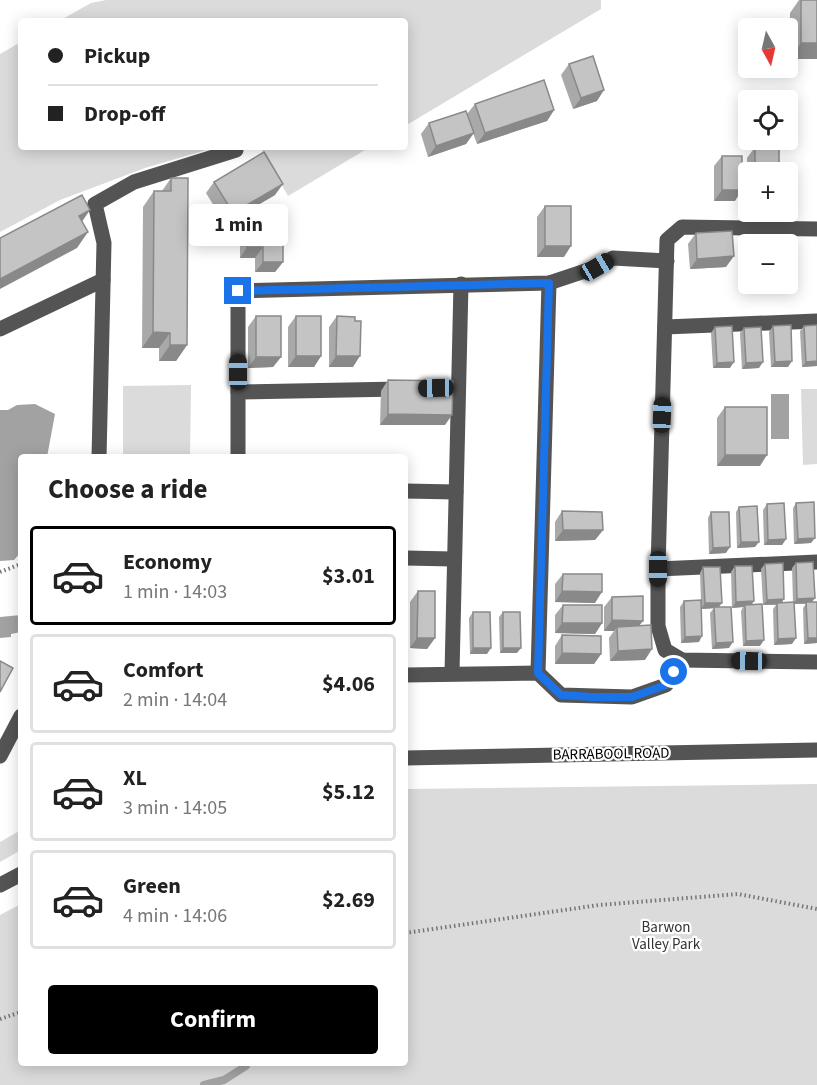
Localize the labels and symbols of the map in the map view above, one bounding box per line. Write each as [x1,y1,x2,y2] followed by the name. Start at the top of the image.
[738,18,798,78] north arrow
[188,204,288,246] callout: 1 min
[577,250,617,284] car
[224,277,251,304] route end
[229,354,247,390] car
[418,379,454,397] car
[652,397,672,433] car
[649,551,667,587] car
[731,652,767,670] car
[660,658,687,685] route start
[552,742,670,766] street label: BARRABOOL ROAD
[632,917,701,955] park label: Barwon Valley Park

